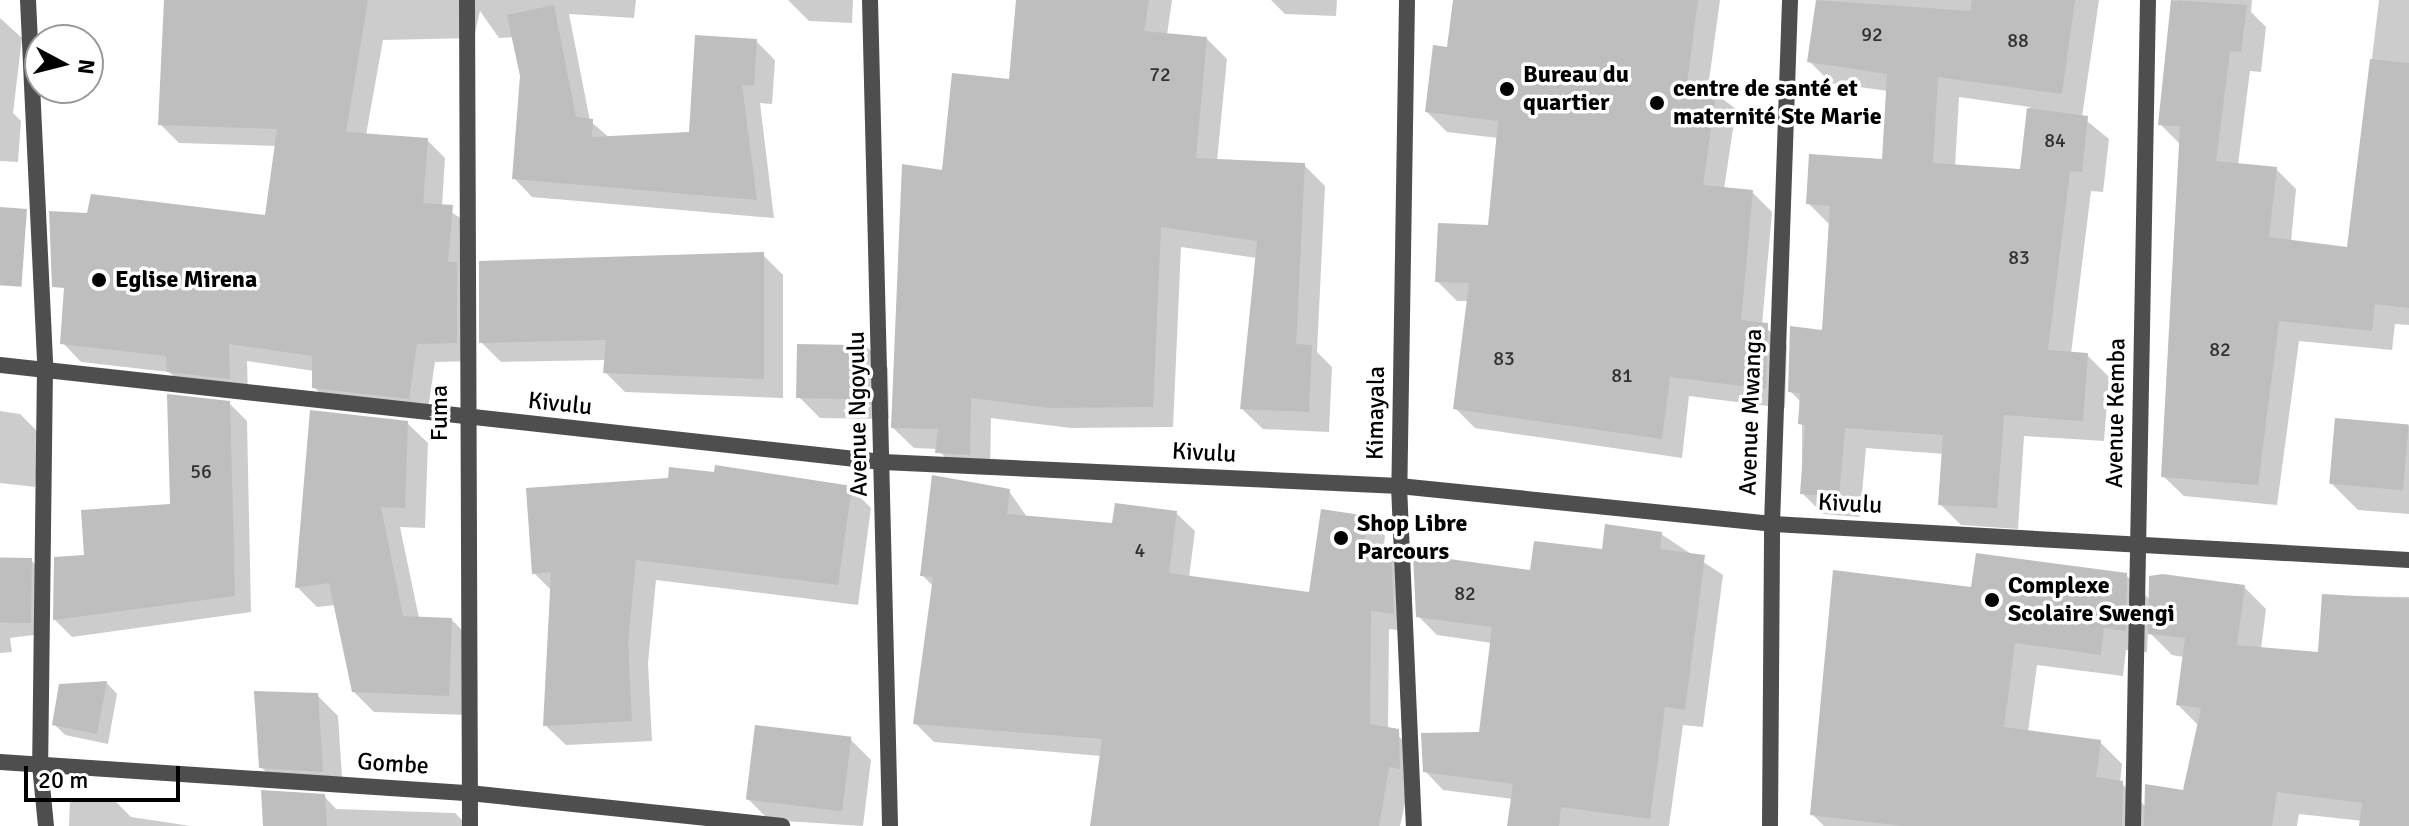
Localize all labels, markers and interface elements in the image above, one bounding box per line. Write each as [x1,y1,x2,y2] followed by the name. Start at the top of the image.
[1861,22,1883,46] house number: 92
[24,24,104,104] north arrow
[2007,28,2029,52] house number: 88
[72,57,101,76] text: N
[1523,61,1629,117] place label: Bureau du quartier
[1149,62,1171,86] house number: 72
[1673,75,1882,131] place label: centre de santé et maternité Ste Marie
[1498,80,1516,98] marker: Bureau du quartier
[1648,94,1666,112] marker: centre de santé et maternité Ste Marie
[2044,128,2066,152] house number: 84
[2008,245,2030,269] house number: 83
[115,266,257,294] place label: Eglise Mirena
[90,271,108,289] marker: Eglise Mirena
[1734,328,1768,496] street label: Avenue Mwanga
[842,331,874,497] street label: Avenue Ngoyulu
[2209,337,2231,361] house number: 82
[2100,338,2132,488] street label: Avenue Kemba
[1493,346,1515,370] house number: 83
[1611,363,1633,387] house number: 81
[1361,366,1391,460] street label: Kimayala
[426,385,454,441] street label: Fuma
[526,386,594,422] street label: Kivulu
[1171,437,1237,469] street label: Kivulu
[190,459,212,483] house number: 56
[1817,488,1883,520] street label: Kivulu
[1357,510,1467,566] place label: Shop Libre Parcours
[1332,529,1350,547] marker: Shop Libre Parcours
[1135,538,1145,562] house number: 4
[2008,572,2175,628] place label: Complexe Scolaire Swengi
[1454,581,1476,605] house number: 82
[1983,591,2001,609] marker: Complexe Scolaire Swengi
[356,747,430,781] street label: Gombe
[28,750,184,800] scale bar
[38,765,88,795] text: 20 m

